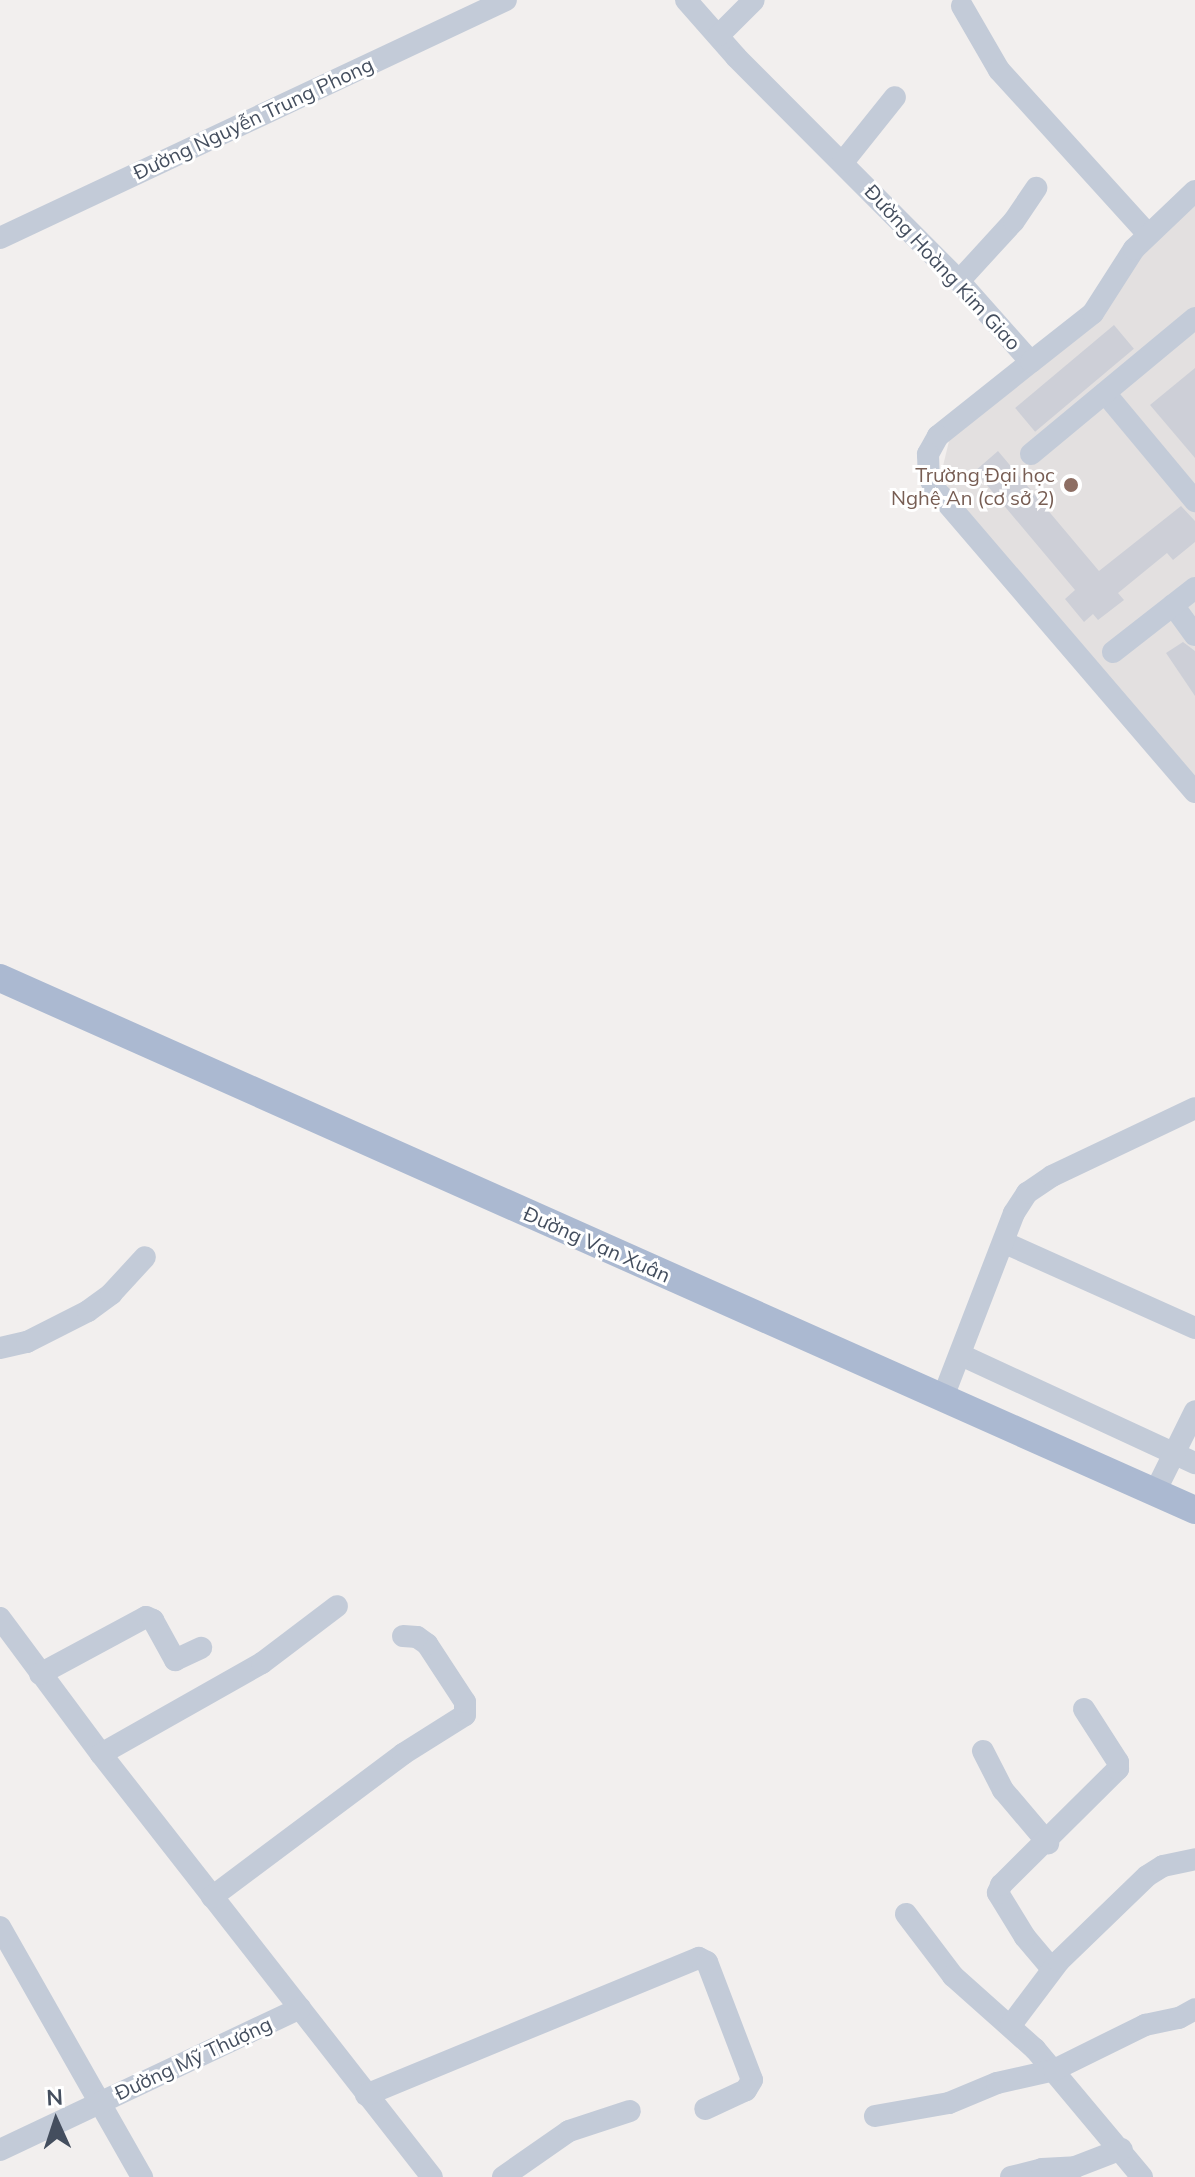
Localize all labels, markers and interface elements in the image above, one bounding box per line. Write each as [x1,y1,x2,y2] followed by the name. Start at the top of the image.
[129,52,377,184] street label: Đường Nguyễn Trung Phong
[860,179,1026,355] street label: Đường Hoàng Kim Giao
[891,462,1055,509] place label: Trường Đại học Nghệ An (cơ sở 2)
[1062,476,1080,494] marker: Trường Đại học Nghệ An (cơ sở 2)
[520,1201,674,1287] street label: Đường Vạn Xuân
[111,2011,275,2105] street label: Đường Mỹ Thượng
[16,2081,96,2161] north arrow
[46,2083,64,2111] text: N

